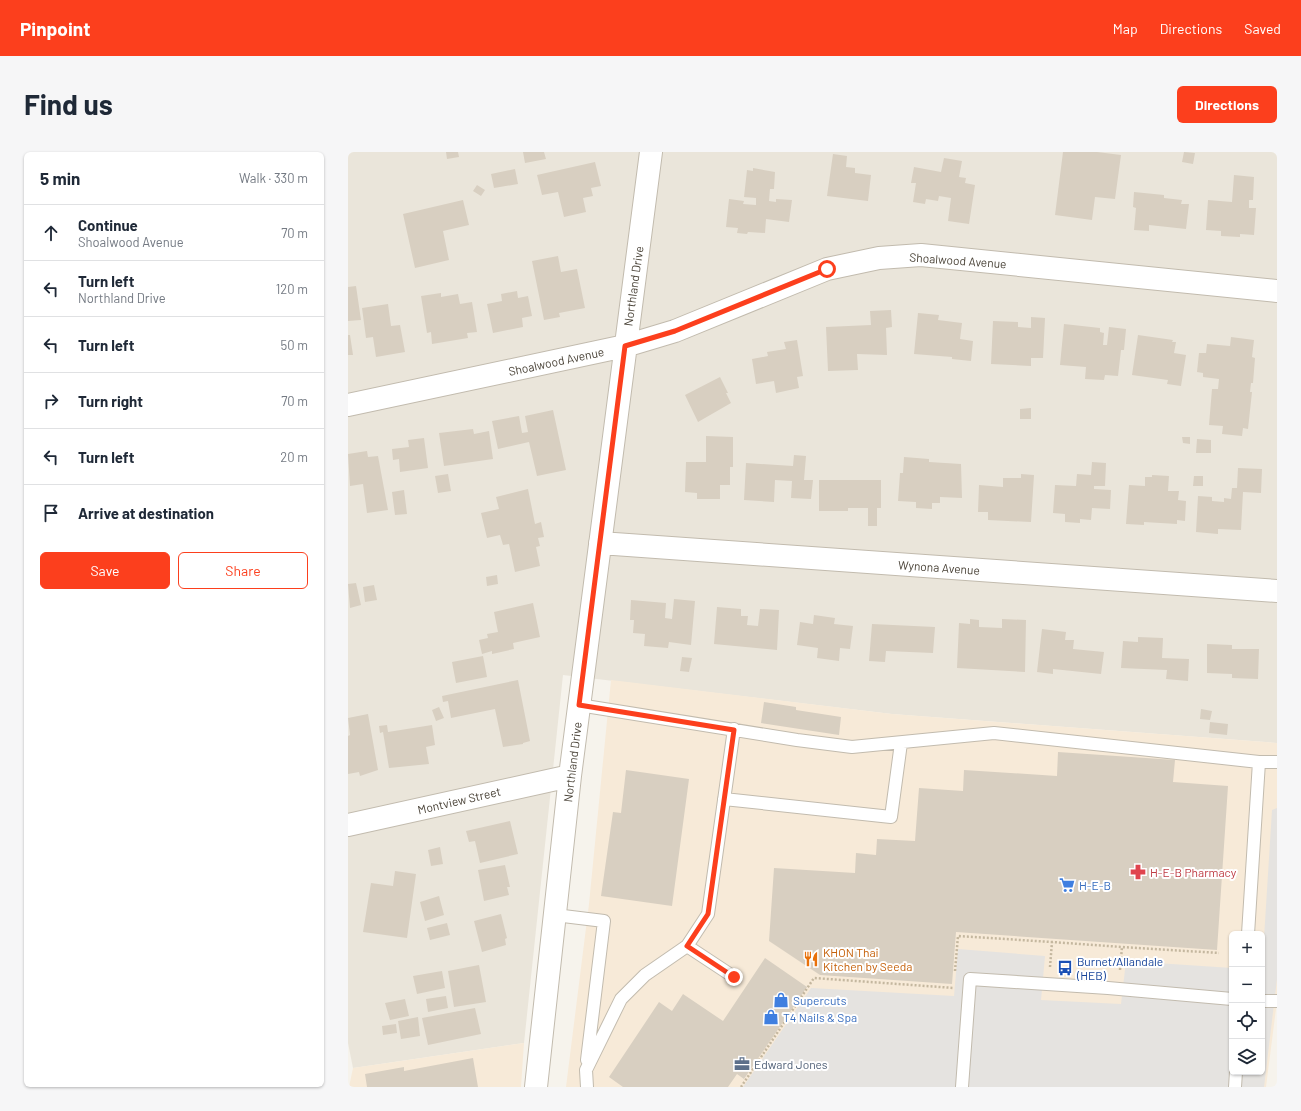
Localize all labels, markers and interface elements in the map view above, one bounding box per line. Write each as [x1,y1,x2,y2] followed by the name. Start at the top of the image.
[20,17,90,40] text: Pinpoint
[1113,20,1138,37] text: Map
[1160,20,1222,37] text: Directions
[1244,20,1281,37] text: Saved
[1177,86,1277,123] button: Directions
[24,87,113,121] text: Find us
[40,168,80,188] text: 5 min
[239,170,308,186] text: Walk · 330 m
[78,216,138,234] text: Continue
[40,222,62,244] icon: ahead
[281,225,308,241] text: 70 m
[78,234,184,250] text: Shoalwood Avenue
[620,245,646,327] street label: Northland Drive
[909,250,1007,270] street label: Shoalwood Avenue
[818,260,836,278] route start
[78,272,134,290] text: Turn left
[40,278,62,300] icon: left
[276,281,308,297] text: 120 m
[78,290,166,306] text: Northland Drive
[40,334,62,356] icon: left
[78,336,134,354] text: Turn left
[281,337,308,353] text: 50 m
[507,344,605,378] street label: Shoalwood Avenue
[40,390,62,412] icon: right
[78,392,143,410] text: Turn right
[281,393,308,409] text: 70 m
[40,446,62,468] icon: left
[78,448,134,466] text: Turn left
[280,449,308,465] text: 20 m
[40,502,62,524] icon: arrive
[78,504,214,522] text: Arrive at destination
[40,552,170,589] button: Save
[178,552,308,589] button: Share
[898,557,980,577] street label: Wynona Avenue
[560,721,584,803] street label: Northland Drive
[416,784,502,816] street label: Montview Street
[1129,863,1147,881] pharmacy icon: H-E-B Pharmacy
[1150,865,1237,879] place label: H-E-B Pharmacy
[1058,876,1076,894] supermarket icon: H-E-B
[1079,878,1111,892] place label: H-E-B
[1229,931,1265,1075] map controls
[1229,931,1265,967] button: +
[823,945,912,973] place label: KHON Thai Kitchen by Seeda
[802,950,820,968] restaurant icon: KHON Thai Kitchen by Seeda
[1076,954,1163,982] place label: Burnet/Allandale (HEB)
[1056,959,1074,977] bus stop icon: Burnet/Allandale (HEB)
[1229,967,1265,1003] button: −
[725,968,743,986] route end
[772,991,790,1009] shop icon: Supercuts
[793,993,847,1007] place label: Supercuts
[1229,1003,1265,1039] button: locate
[762,1008,780,1026] shop icon: T4 Nails & Spa
[783,1010,857,1024] place label: T4 Nails & Spa
[1229,1039,1265,1075] button: layers
[733,1055,751,1073] office icon: Edward Jones
[754,1057,828,1071] place label: Edward Jones

